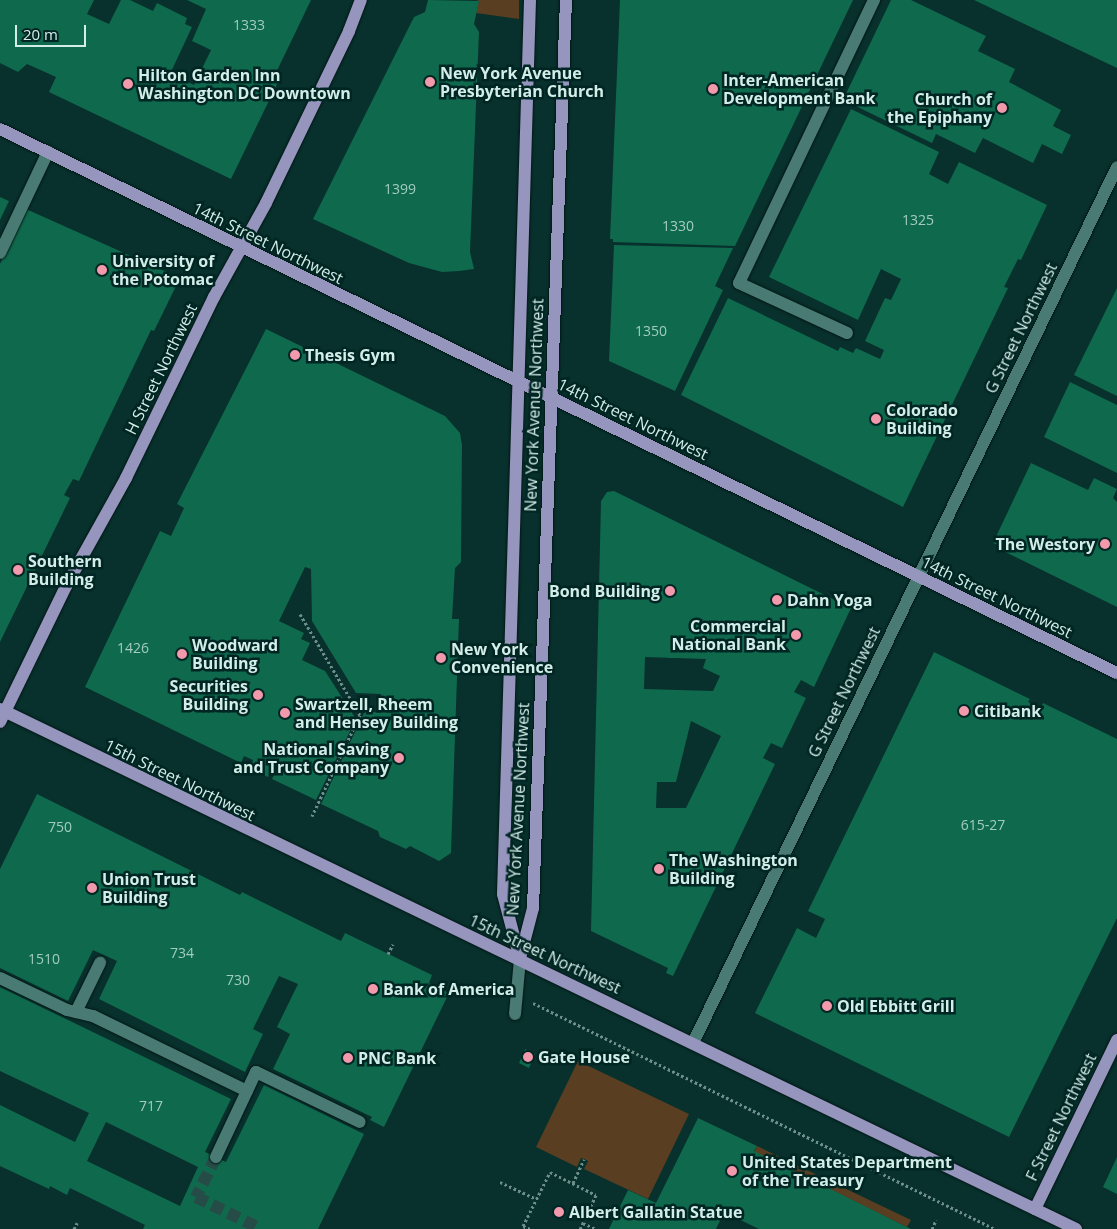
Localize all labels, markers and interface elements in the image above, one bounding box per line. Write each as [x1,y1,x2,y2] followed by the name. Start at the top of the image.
[18,15,89,47] scale bar
[233,17,265,33] house number: 1333
[23,24,58,44] text: 20 m
[440,63,604,101] place label: New York Avenue Presbyterian Church
[138,65,351,103] place label: Hilton Garden Inn Washington DC Downtown
[723,70,875,108] place label: Inter-American Development Bank
[424,76,436,88] marker: New York Avenue Presbyterian Church
[122,78,134,90] marker: Hilton Garden Inn Washington DC Downtown
[707,83,719,95] marker: Inter-American Development Bank
[887,89,992,127] place label: Church of the Epiphany
[996,102,1008,114] marker: Church of the Epiphany
[384,181,416,197] house number: 1399
[190,198,346,288] street label: 14th Street Northwest
[902,212,934,228] house number: 1325
[662,218,694,234] house number: 1330
[112,251,214,289] place label: University of the Potomac
[981,259,1061,397] street label: G Street Northwest
[96,264,108,276] marker: University of the Potomac
[521,298,547,512] street label: New York Avenue Northwest
[121,300,201,438] street label: H Street Northwest
[635,323,667,339] house number: 1350
[305,345,396,365] place label: Thesis Gym
[289,349,301,361] marker: Thesis Gym
[555,374,711,464] street label: 14th Street Northwest
[886,400,958,438] place label: Colorado Building
[870,413,882,425] marker: Colorado Building
[996,534,1095,554] place label: The Westory
[1099,538,1111,550] marker: The Westory
[28,551,102,589] place label: Southern Building
[919,552,1075,642] street label: 14th Street Northwest
[12,564,24,576] marker: Southern Building
[549,581,660,601] place label: Bond Building
[664,585,676,597] marker: Bond Building
[787,590,872,610] place label: Dahn Yoga
[771,594,783,606] marker: Dahn Yoga
[672,616,786,654] place label: Commercial National Bank
[804,623,884,761] street label: G Street Northwest
[790,629,802,641] marker: Commercial National Bank
[192,635,278,673] place label: Woodward Building
[451,639,553,677] place label: New York Convenience
[117,640,149,656] house number: 1426
[176,648,188,660] marker: Woodward Building
[435,652,447,664] marker: New York Convenience
[170,676,248,714] place label: Securities Building
[252,689,264,701] marker: Securities Building
[295,694,458,732] place label: Swartzell, Rheem and Hensey Building
[974,701,1041,721] place label: Citibank
[503,702,533,916] street label: New York Avenue Northwest
[958,705,970,717] marker: Citibank
[279,707,291,719] marker: Swartzell, Rheem and Hensey Building
[102,735,258,825] street label: 15th Street Northwest
[233,739,389,777] place label: National Saving and Trust Company
[393,752,405,764] marker: National Saving and Trust Company
[961,817,1005,833] house number: 615‑27
[48,819,72,835] house number: 750
[669,850,798,888] place label: The Washington Building
[653,863,665,875] marker: The Washington Building
[102,869,196,907] place label: Union Trust Building
[86,882,98,894] marker: Union Trust Building
[466,910,624,998] street label: 15th Street Northwest
[170,945,194,961] house number: 734
[28,951,60,967] house number: 1510
[226,972,250,988] house number: 730
[383,979,515,999] place label: Bank of America
[367,983,379,995] marker: Bank of America
[837,996,955,1016] place label: Old Ebbitt Grill
[821,1000,833,1012] marker: Old Ebbitt Grill
[538,1047,630,1067] place label: Gate House
[358,1048,436,1068] place label: PNC Bank
[1022,1050,1100,1184] street label: F Street Northwest
[522,1051,534,1063] marker: Gate House
[342,1052,354,1064] marker: PNC Bank
[139,1098,163,1114] house number: 717
[742,1152,952,1190] place label: United States Department of the Treasury
[726,1165,738,1177] marker: United States Department of the Treasury
[569,1202,742,1222] place label: Albert Gallatin Statue
[553,1206,565,1218] marker: Albert Gallatin Statue

